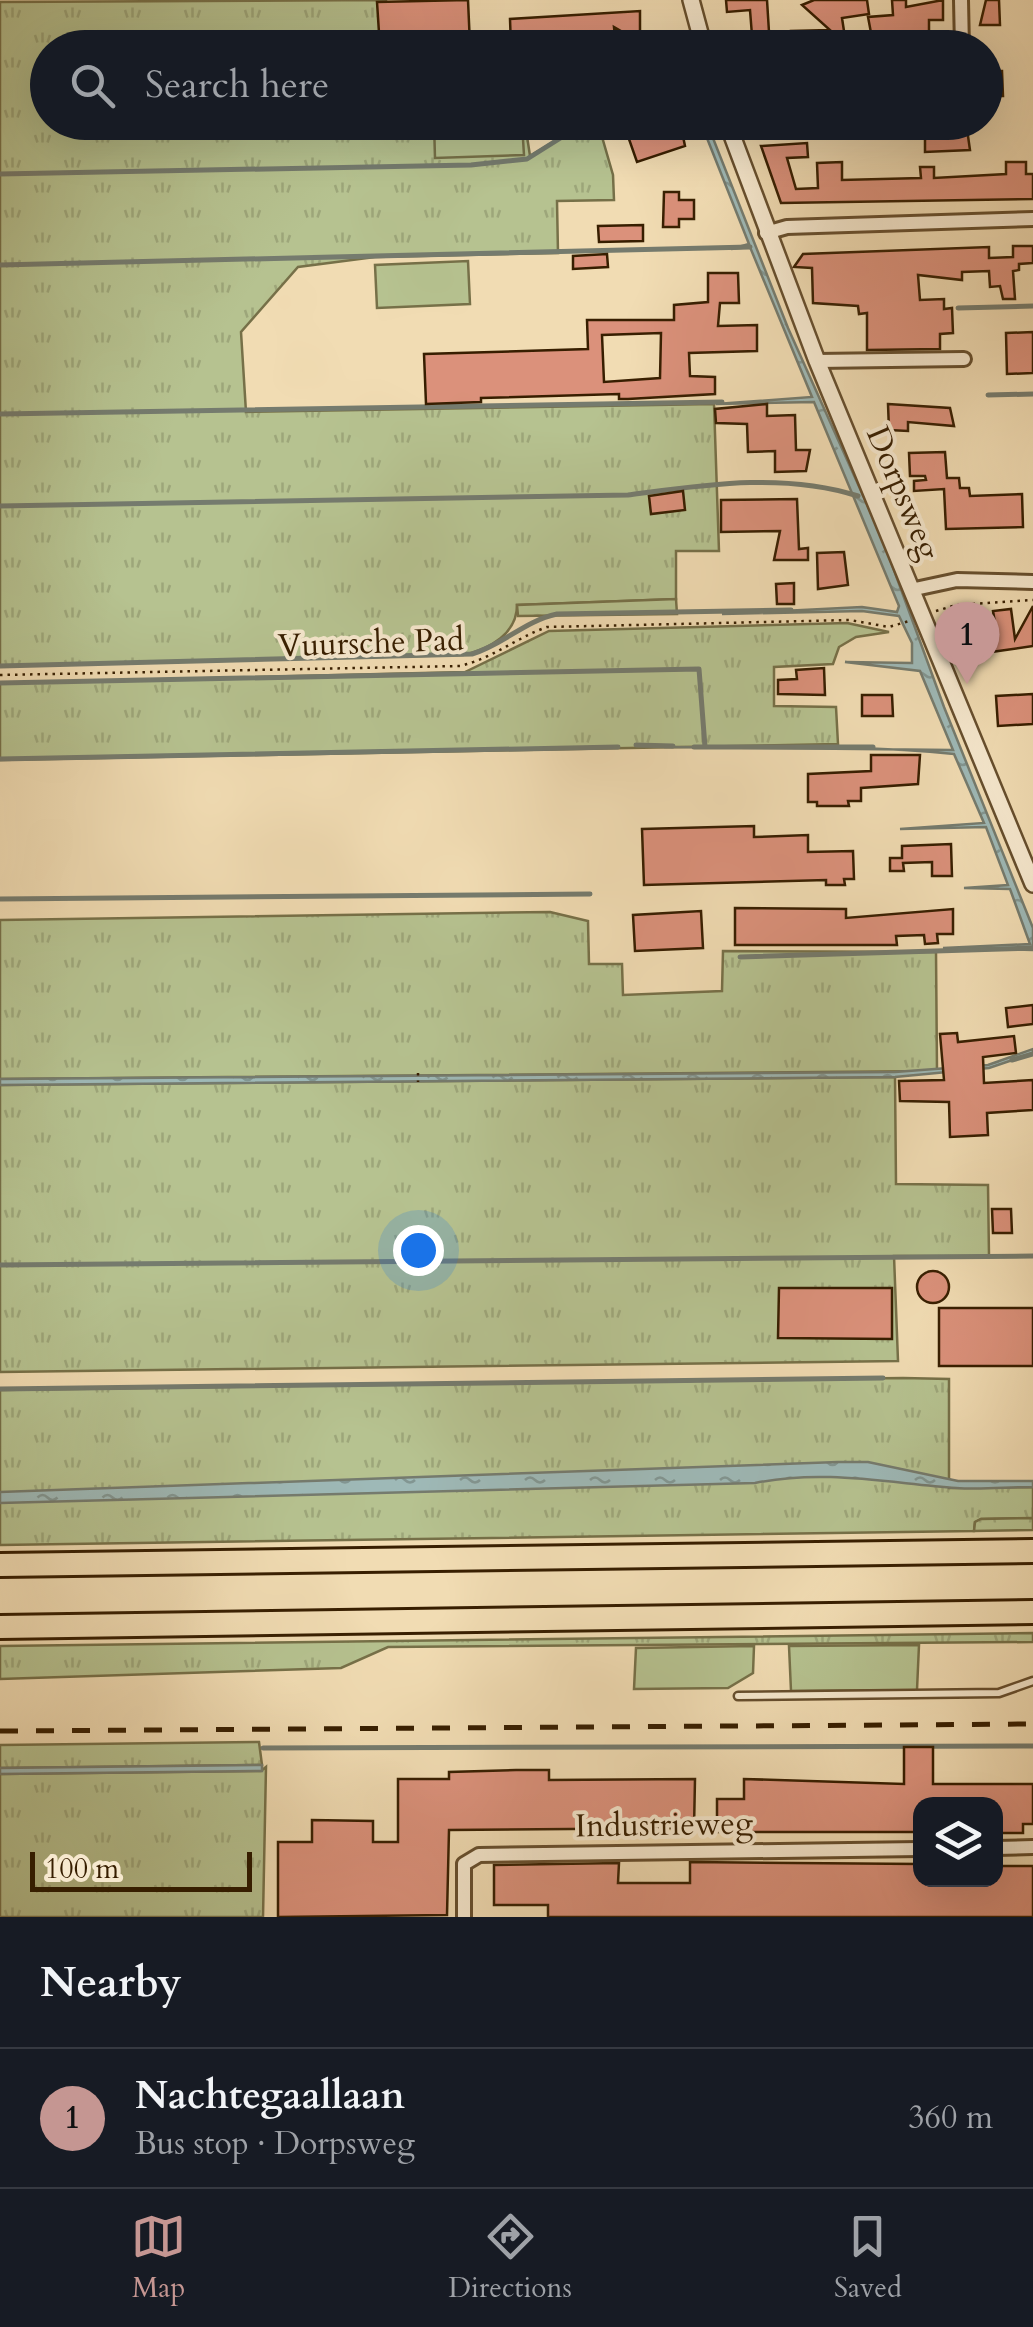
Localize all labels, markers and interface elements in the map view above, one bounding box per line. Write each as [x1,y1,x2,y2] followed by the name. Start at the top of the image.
[30,30,1003,140] search box
[65,58,120,113] icon: search
[145,59,329,111] text: Search here
[855,420,951,566] street label: Dorpsweg
[934,602,1000,684] pin: 1
[277,618,465,668] street label: Vuursche Pad
[393,1225,444,1276] your location
[913,1797,1003,1887] map controls
[913,1797,1003,1887] button: layers
[575,1801,753,1849] street label: Industrieweg
[30,1847,252,1892] scale bar
[45,1850,119,1888] text: 100 m
[40,1954,182,2011] text: Nearby
[135,2070,405,2122] text: Nachtegaallaan
[64,2096,81,2140] text: 1
[908,2096,993,2140] text: 360 m
[135,2122,415,2166] text: Bus stop · Dorpsweg
[131,2209,186,2307] tab: Map
[448,2209,572,2307] tab: Directions
[834,2209,902,2307] tab: Saved

